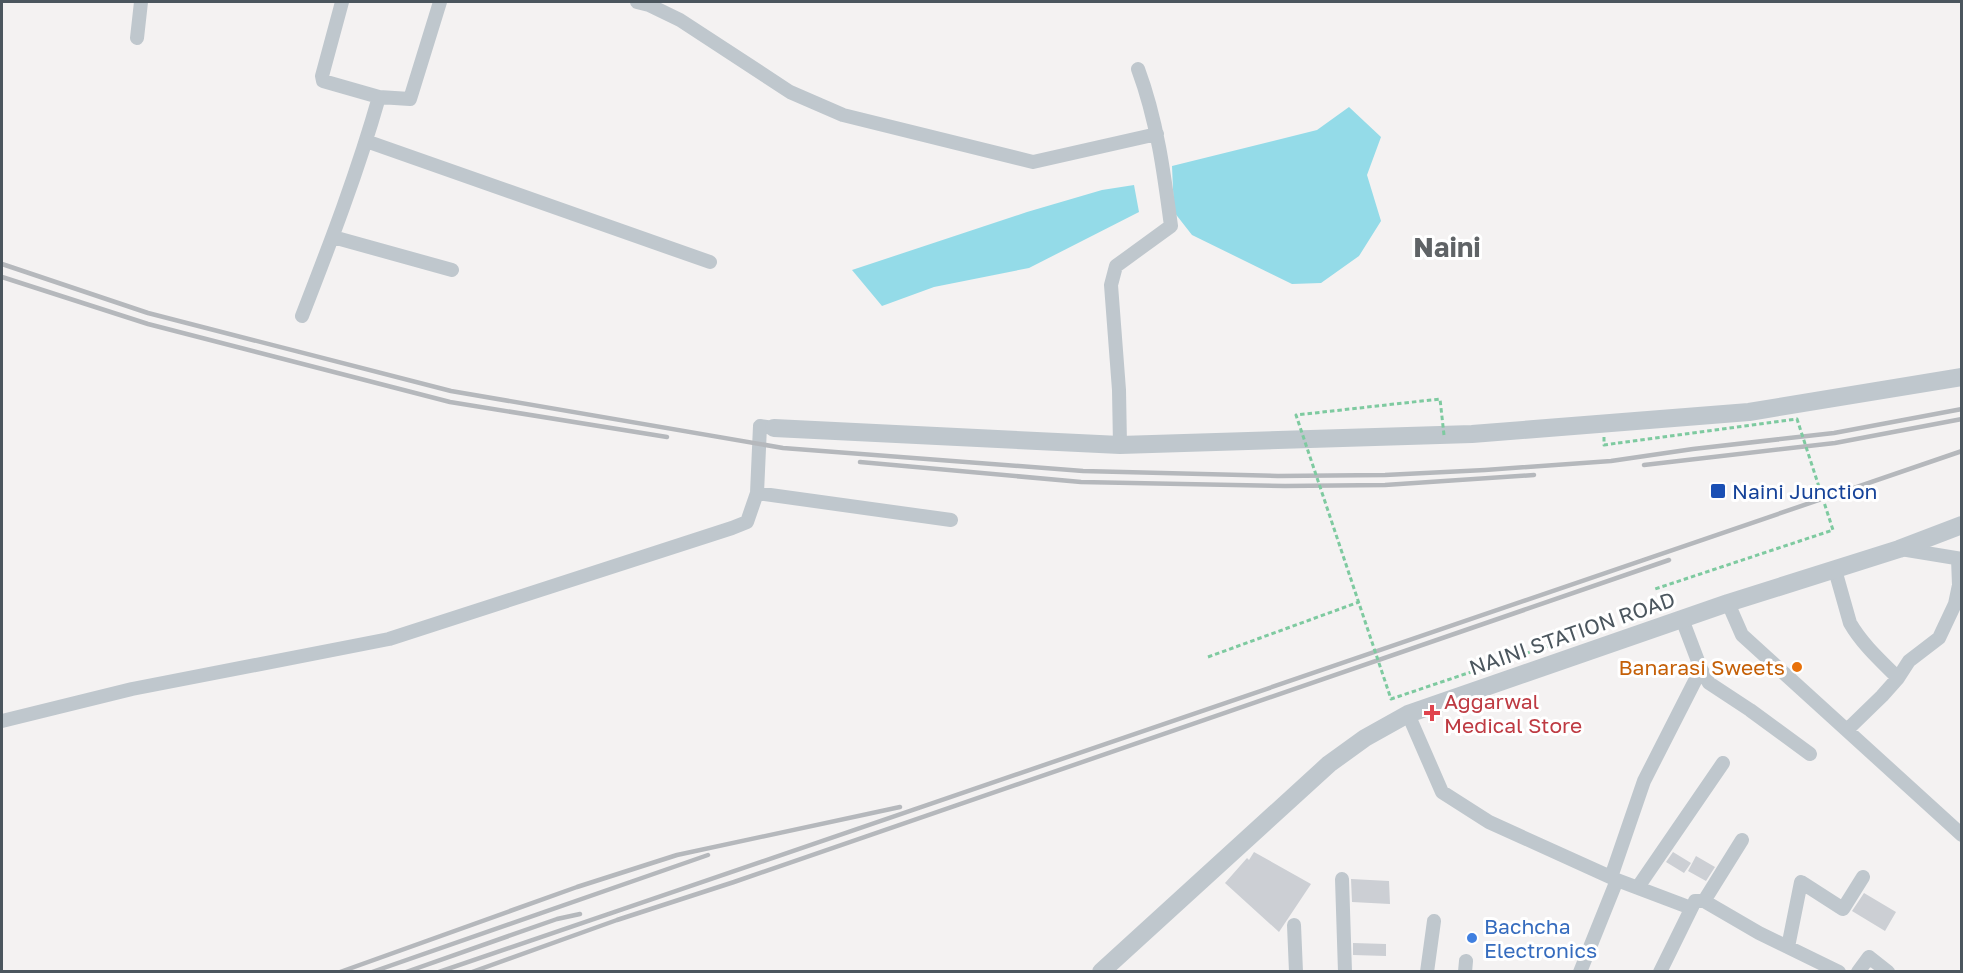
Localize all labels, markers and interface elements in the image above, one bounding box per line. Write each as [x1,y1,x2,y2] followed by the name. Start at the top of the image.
[1413,231,1481,263] district label: Naini
[1732,478,1878,504] place label: Naini Junction
[1709,482,1727,500] marker: Naini Junction
[1466,586,1678,680] street label: NAINI STATION ROAD
[1619,654,1785,680] place label: Banarasi Sweets
[1790,660,1804,674] marker: Banarasi Sweets
[1444,688,1582,738] place label: Aggarwal Medical Store
[1425,706,1439,720] marker: Aggarwal Medical Store
[1484,913,1597,963] place label: Bachcha Electronics
[1465,931,1479,945] marker: Bachcha Electronics

